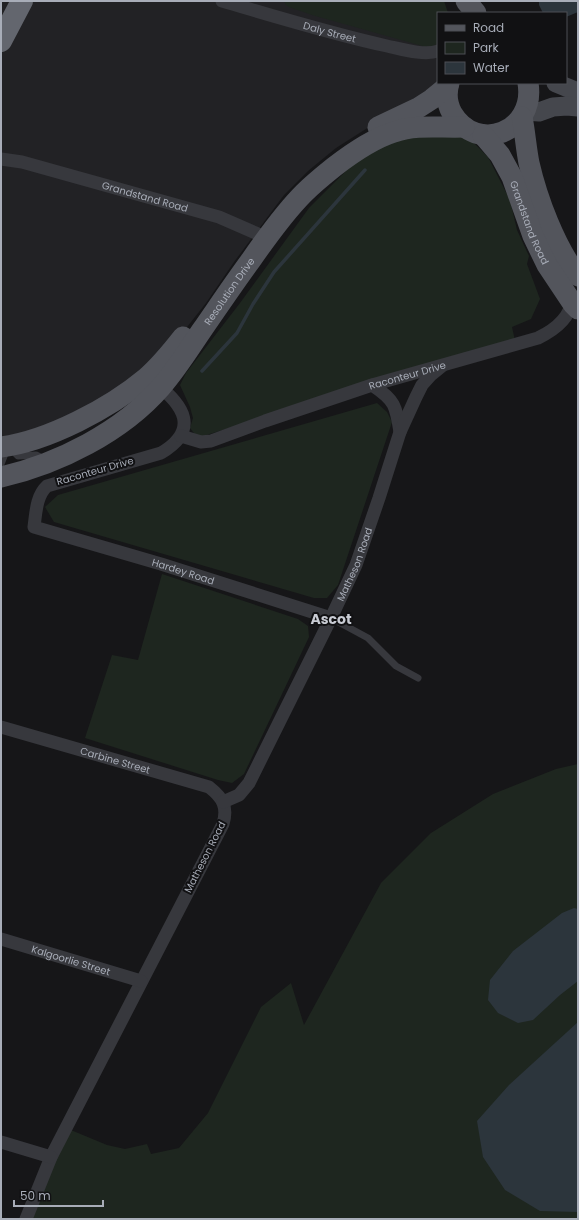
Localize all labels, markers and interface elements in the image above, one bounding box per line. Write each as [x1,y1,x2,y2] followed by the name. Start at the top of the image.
[437,12,567,84] legend
[302,18,358,46] street label: Daly Street
[473,19,504,36] text: Road
[473,39,500,56] text: Park
[473,59,510,76] text: Water
[100,177,190,216] street label: Grandstand Road
[506,178,553,267] street label: Grandstand Road
[200,254,258,328] street label: Resolution Drive
[367,357,448,393] street label: Raconteur Drive
[55,453,135,489] street label: Raconteur Drive
[333,525,376,604] street label: Matheson Road
[150,554,216,588] street label: Hardey Road
[310,609,352,629] district label: Ascot
[79,743,152,777] street label: Carbine Street
[181,819,229,895] street label: Matheson Road
[30,941,113,979] street label: Kalgoorlie Street
[14,1182,103,1208] scale bar
[20,1187,51,1204] text: 50 m

